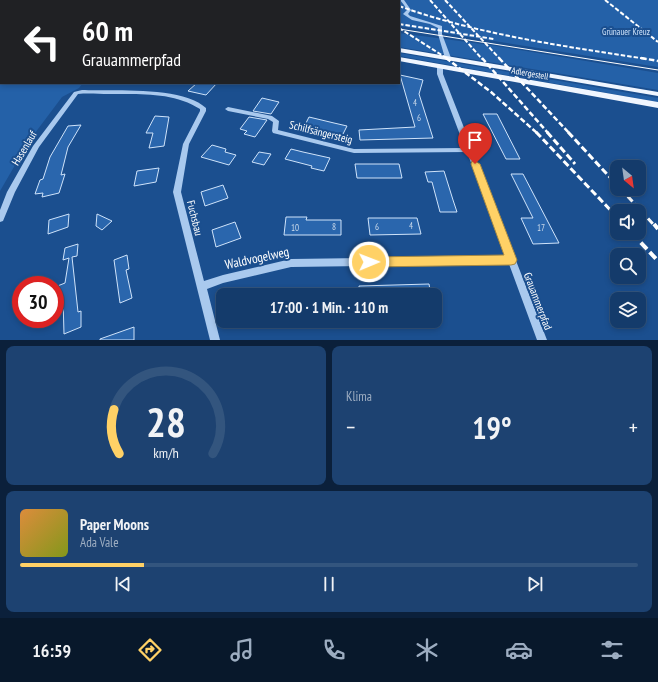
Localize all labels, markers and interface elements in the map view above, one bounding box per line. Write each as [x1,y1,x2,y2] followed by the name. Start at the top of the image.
[82,12,133,49] text: 60 m
[16,16,68,68] icon: left
[602,26,650,37] park label: Grünauer Kreuz
[82,48,181,71] text: Grauammerpfad
[511,64,550,82] street label: Adlergestell
[413,97,417,108] house number: 4
[417,112,421,123] house number: 6
[288,117,354,147] street label: Schilfsängersteig
[458,123,492,164] pin
[8,127,40,168] street label: Hasenlauf
[464,129,486,151] icon: arrive
[610,160,646,196] north arrow
[610,160,646,328] map controls
[184,199,206,237] street label: Fuchsbau
[610,204,646,240] button: sound
[409,220,413,231] house number: 4
[332,221,336,232] house number: 8
[375,221,379,232] house number: 6
[291,222,299,233] house number: 10
[537,222,545,233] house number: 17
[348,241,390,283] position arrow
[223,243,291,273] street label: Waldvogelweg
[610,248,646,284] button: search
[521,270,555,332] street label: Grauammerpfad
[12,276,64,328] speed limit sign: 30
[610,292,646,328] button: layers
[270,298,388,317] text: 17:00 · 1 Min. · 110 m
[346,388,372,405] text: Klima
[146,394,186,447] text: 28
[472,408,512,447] text: 19°
[346,413,355,441] text: −
[629,413,638,441] text: +
[153,442,179,461] text: km/h
[80,515,149,534] text: Paper Moons
[80,534,119,551] text: Ada Vale
[112,573,134,595] icon: previous
[318,573,340,595] icon: pause
[524,573,546,595] icon: next
[136,636,164,664] icon: directions
[228,636,256,664] icon: music
[320,636,348,664] icon: phone
[413,636,441,664] icon: climate
[505,636,533,664] icon: car
[598,636,626,664] icon: filters
[32,639,71,662] text: 16:59

